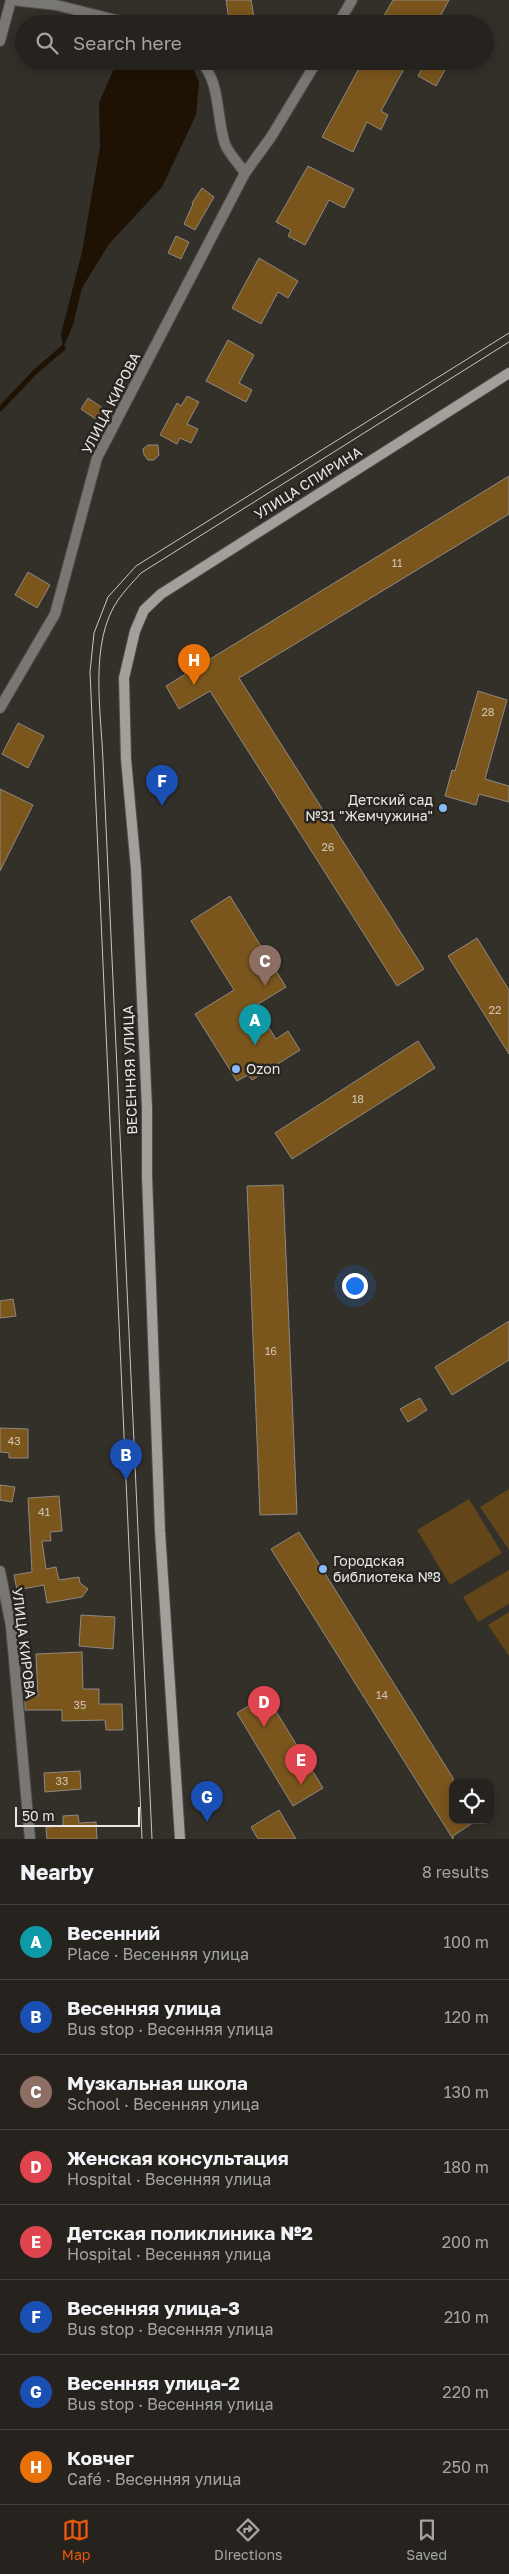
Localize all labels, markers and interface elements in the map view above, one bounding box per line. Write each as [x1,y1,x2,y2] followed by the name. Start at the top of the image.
[15,15,494,70] search box
[33,29,61,57] icon: search
[73,31,182,54] text: Search here
[78,349,144,456] street label: УЛИЦА КИРОВА
[251,442,365,523] street label: УЛИЦА СПИРИНА
[392,556,402,569] house number: 11
[178,644,210,685] pin: H
[481,705,495,718] house number: 28
[146,765,178,806] pin: F
[305,791,434,824] place label: Детский сад №31 "Жемчужина"
[437,802,449,814] marker: Детский сад №31 "Жемчужина"
[321,840,335,853] house number: 26
[249,945,281,986] pin: C
[489,1003,501,1016] house number: 22
[119,1004,140,1135] street label: ВЕСЕННЯЯ УЛИЦА
[239,1004,271,1045] pin: A
[246,1060,280,1077] place label: Ozon
[230,1063,242,1075] marker: Ozon
[352,1092,364,1105] house number: 18
[342,1273,368,1299] your location
[265,1344,277,1357] house number: 16
[7,1434,21,1447] house number: 43
[110,1439,142,1480] pin: B
[38,1505,50,1518] house number: 41
[333,1552,441,1585] place label: Городская библиотека №8
[317,1563,329,1575] marker: Городская библиотека №8
[9,1586,40,1700] street label: УЛИЦА КИРОВА
[248,1686,280,1727] pin: D
[376,1688,388,1701] house number: 14
[74,1698,86,1711] house number: 35
[285,1744,317,1785] pin: E
[56,1774,68,1787] house number: 33
[449,1779,494,1824] map controls
[449,1779,494,1824] button: locate
[191,1781,223,1822] pin: G
[15,1804,140,1827] scale bar
[22,1807,55,1824] text: 50 m
[20,1859,94,1885] text: Nearby
[422,1862,489,1882] text: 8 results
[67,1921,160,1944] text: Весенний
[30,1932,42,1952] text: A
[443,1932,489,1952] text: 100 m
[67,1944,249,1964] text: Place · Весенняя улица
[67,1996,221,2019] text: Весенняя улица
[30,2007,42,2027] text: B
[444,2007,489,2027] text: 120 m
[67,2019,274,2039] text: Bus stop · Весенняя улица
[67,2071,248,2094] text: Музкальная школа
[30,2082,42,2102] text: C
[444,2082,489,2102] text: 130 m
[67,2094,260,2114] text: School · Весенняя улица
[67,2146,289,2169] text: Женская консультация
[30,2157,42,2177] text: D
[443,2157,489,2177] text: 180 m
[67,2169,271,2189] text: Hospital · Весенняя улица
[67,2221,313,2244] text: Детская поликлиника №2
[31,2232,41,2252] text: E
[442,2232,489,2252] text: 200 m
[67,2244,271,2264] text: Hospital · Весенняя улица
[67,2296,240,2319] text: Весенняя улица-3
[31,2307,41,2327] text: F
[444,2307,489,2327] text: 210 m
[67,2319,274,2339] text: Bus stop · Весенняя улица
[67,2371,240,2394] text: Весенняя улица-2
[30,2382,42,2402] text: G
[442,2382,489,2402] text: 220 m
[67,2394,274,2414] text: Bus stop · Весенняя улица
[67,2446,134,2469] text: Ковчег
[30,2457,42,2477] text: H
[442,2457,489,2477] text: 250 m
[67,2469,241,2489] text: Café · Весенняя улица
[62,2516,90,2563] tab: Map
[214,2516,283,2563] tab: Directions
[406,2516,447,2563] tab: Saved

